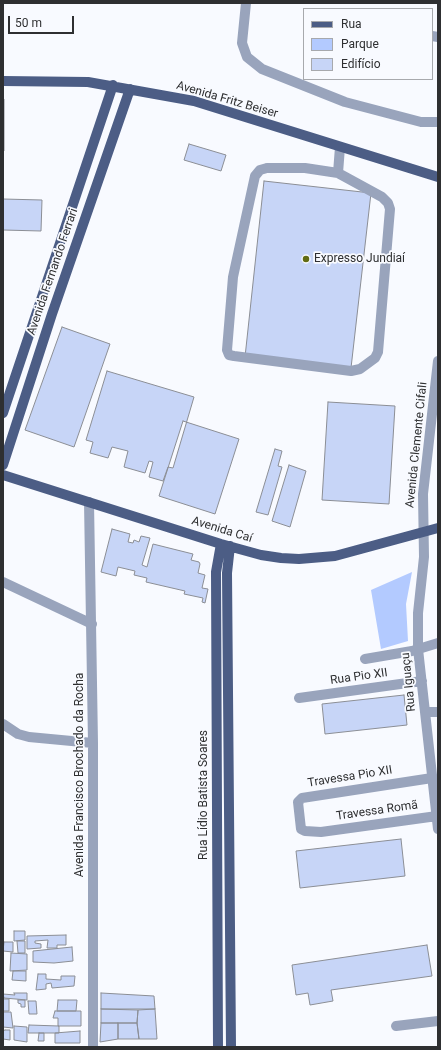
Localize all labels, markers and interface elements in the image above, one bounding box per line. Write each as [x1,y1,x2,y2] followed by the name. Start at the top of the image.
[10,8,76,34] scale bar
[303,8,433,80] legend
[15,16,42,30] text: 50 m
[341,17,362,31] text: Rua
[341,37,379,51] text: Parque
[341,57,381,71] text: Edifício
[174,79,280,121] street label: Avenida Fritz Beiser
[25,207,81,337] street label: Avenida Fernando Ferrari
[314,252,405,266] place label: Expresso Jundiaí
[301,254,311,264] marker: Expresso Jundiaí
[403,381,431,509] street label: Avenida Clemente Cifali
[190,514,254,546] street label: Avenida Caí
[399,652,419,712] street label: Rua Iguaçu
[329,666,389,688] street label: Rua Pio XII
[73,673,87,877] street label: Avenida Francisco Brochado da Rocha
[197,730,211,860] street label: Rua Lídio Batista Soares
[307,763,393,791] street label: Travessa Pio XII
[335,798,419,824] street label: Travessa Romã

